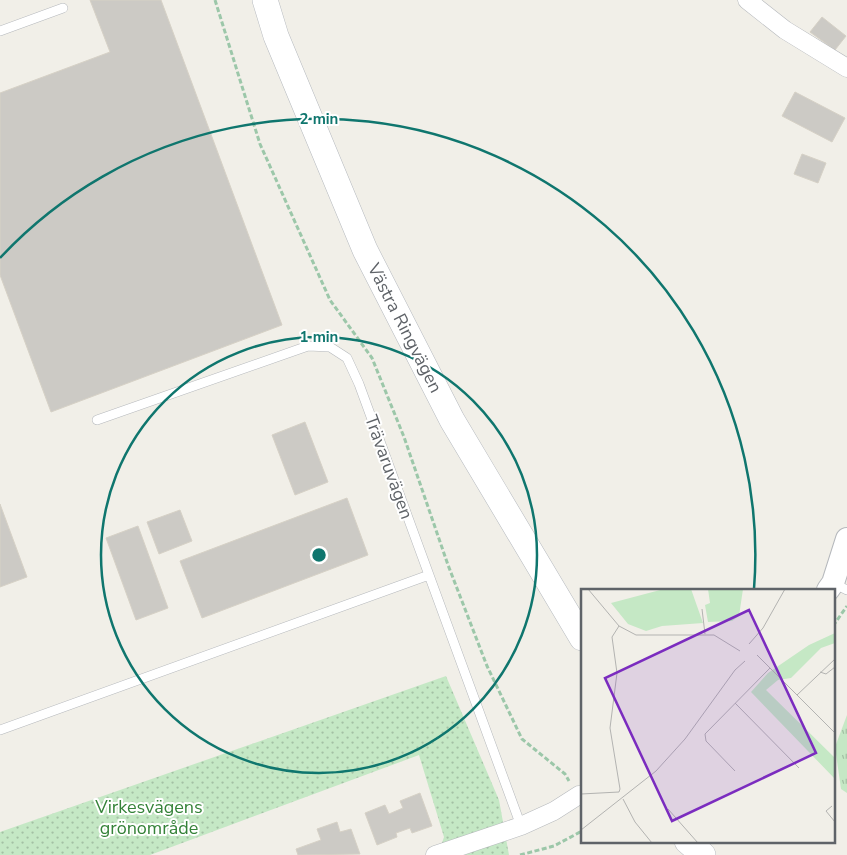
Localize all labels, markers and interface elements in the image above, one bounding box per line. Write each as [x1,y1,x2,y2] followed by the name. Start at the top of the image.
[300,109,338,129] text: 2 min
[362,258,448,397] street label: Västra Ringvägen
[300,327,338,347] text: 1 min
[359,411,419,523] street label: Trävaruvägen
[310,546,328,564] centre of rings
[581,589,834,842] inset map
[94,795,203,840] park label: Virkesvägens grönområde

